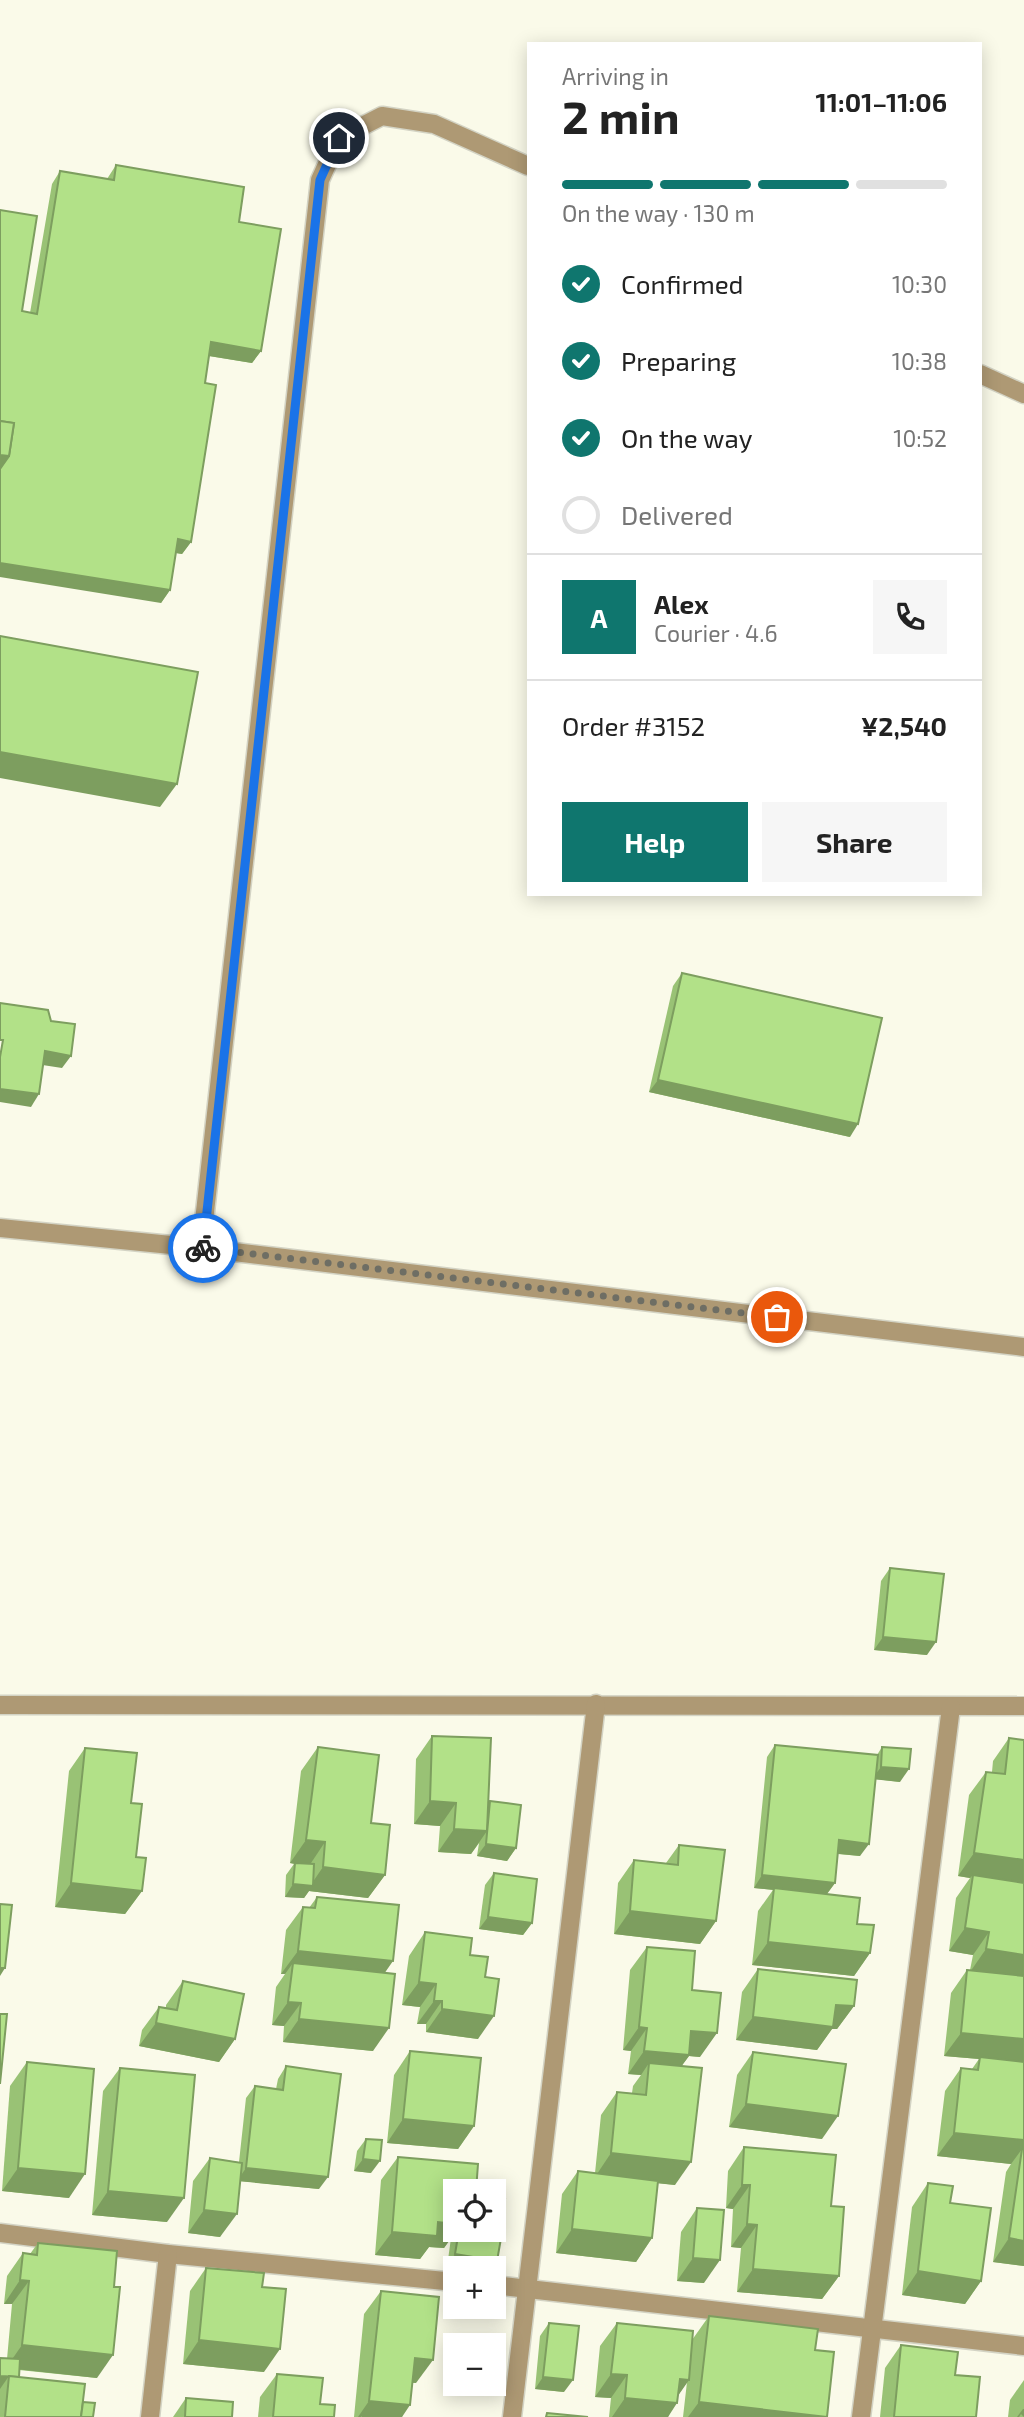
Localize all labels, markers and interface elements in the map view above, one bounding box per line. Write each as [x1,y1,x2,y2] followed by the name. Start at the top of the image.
[562,62,669,90] text: Arriving in
[816,86,947,117] text: 11:01–11:06
[562,88,680,143] text: 2 min
[309,108,369,168] pin
[320,119,358,157] icon: home
[562,199,755,227] text: On the way · 130 m
[562,265,600,303] icon: check
[621,268,744,299] text: Confirmed
[892,270,947,298] text: 10:30
[562,342,600,380] icon: check
[621,345,736,376] text: Preparing
[892,347,947,375] text: 10:38
[562,419,600,457] icon: check
[621,422,752,453] text: On the way
[893,424,947,452] text: 10:52
[621,499,733,530] text: Delivered
[873,580,947,654] button: phone
[654,588,709,619] text: Alex
[591,602,607,633] text: A
[654,619,778,647] text: Courier · 4.6
[562,710,705,741] text: Order #3152
[861,710,947,741] text: ¥2,540
[562,802,748,882] button: Help
[762,802,947,882] button: Share
[168,1213,238,1283] courier
[184,1229,222,1267] icon: bike
[747,1287,807,1347] pin
[758,1298,796,1336] icon: bag
[443,2179,506,2396] map controls
[443,2179,506,2242] button: locate
[443,2256,506,2319] button: +
[443,2333,506,2396] button: −

